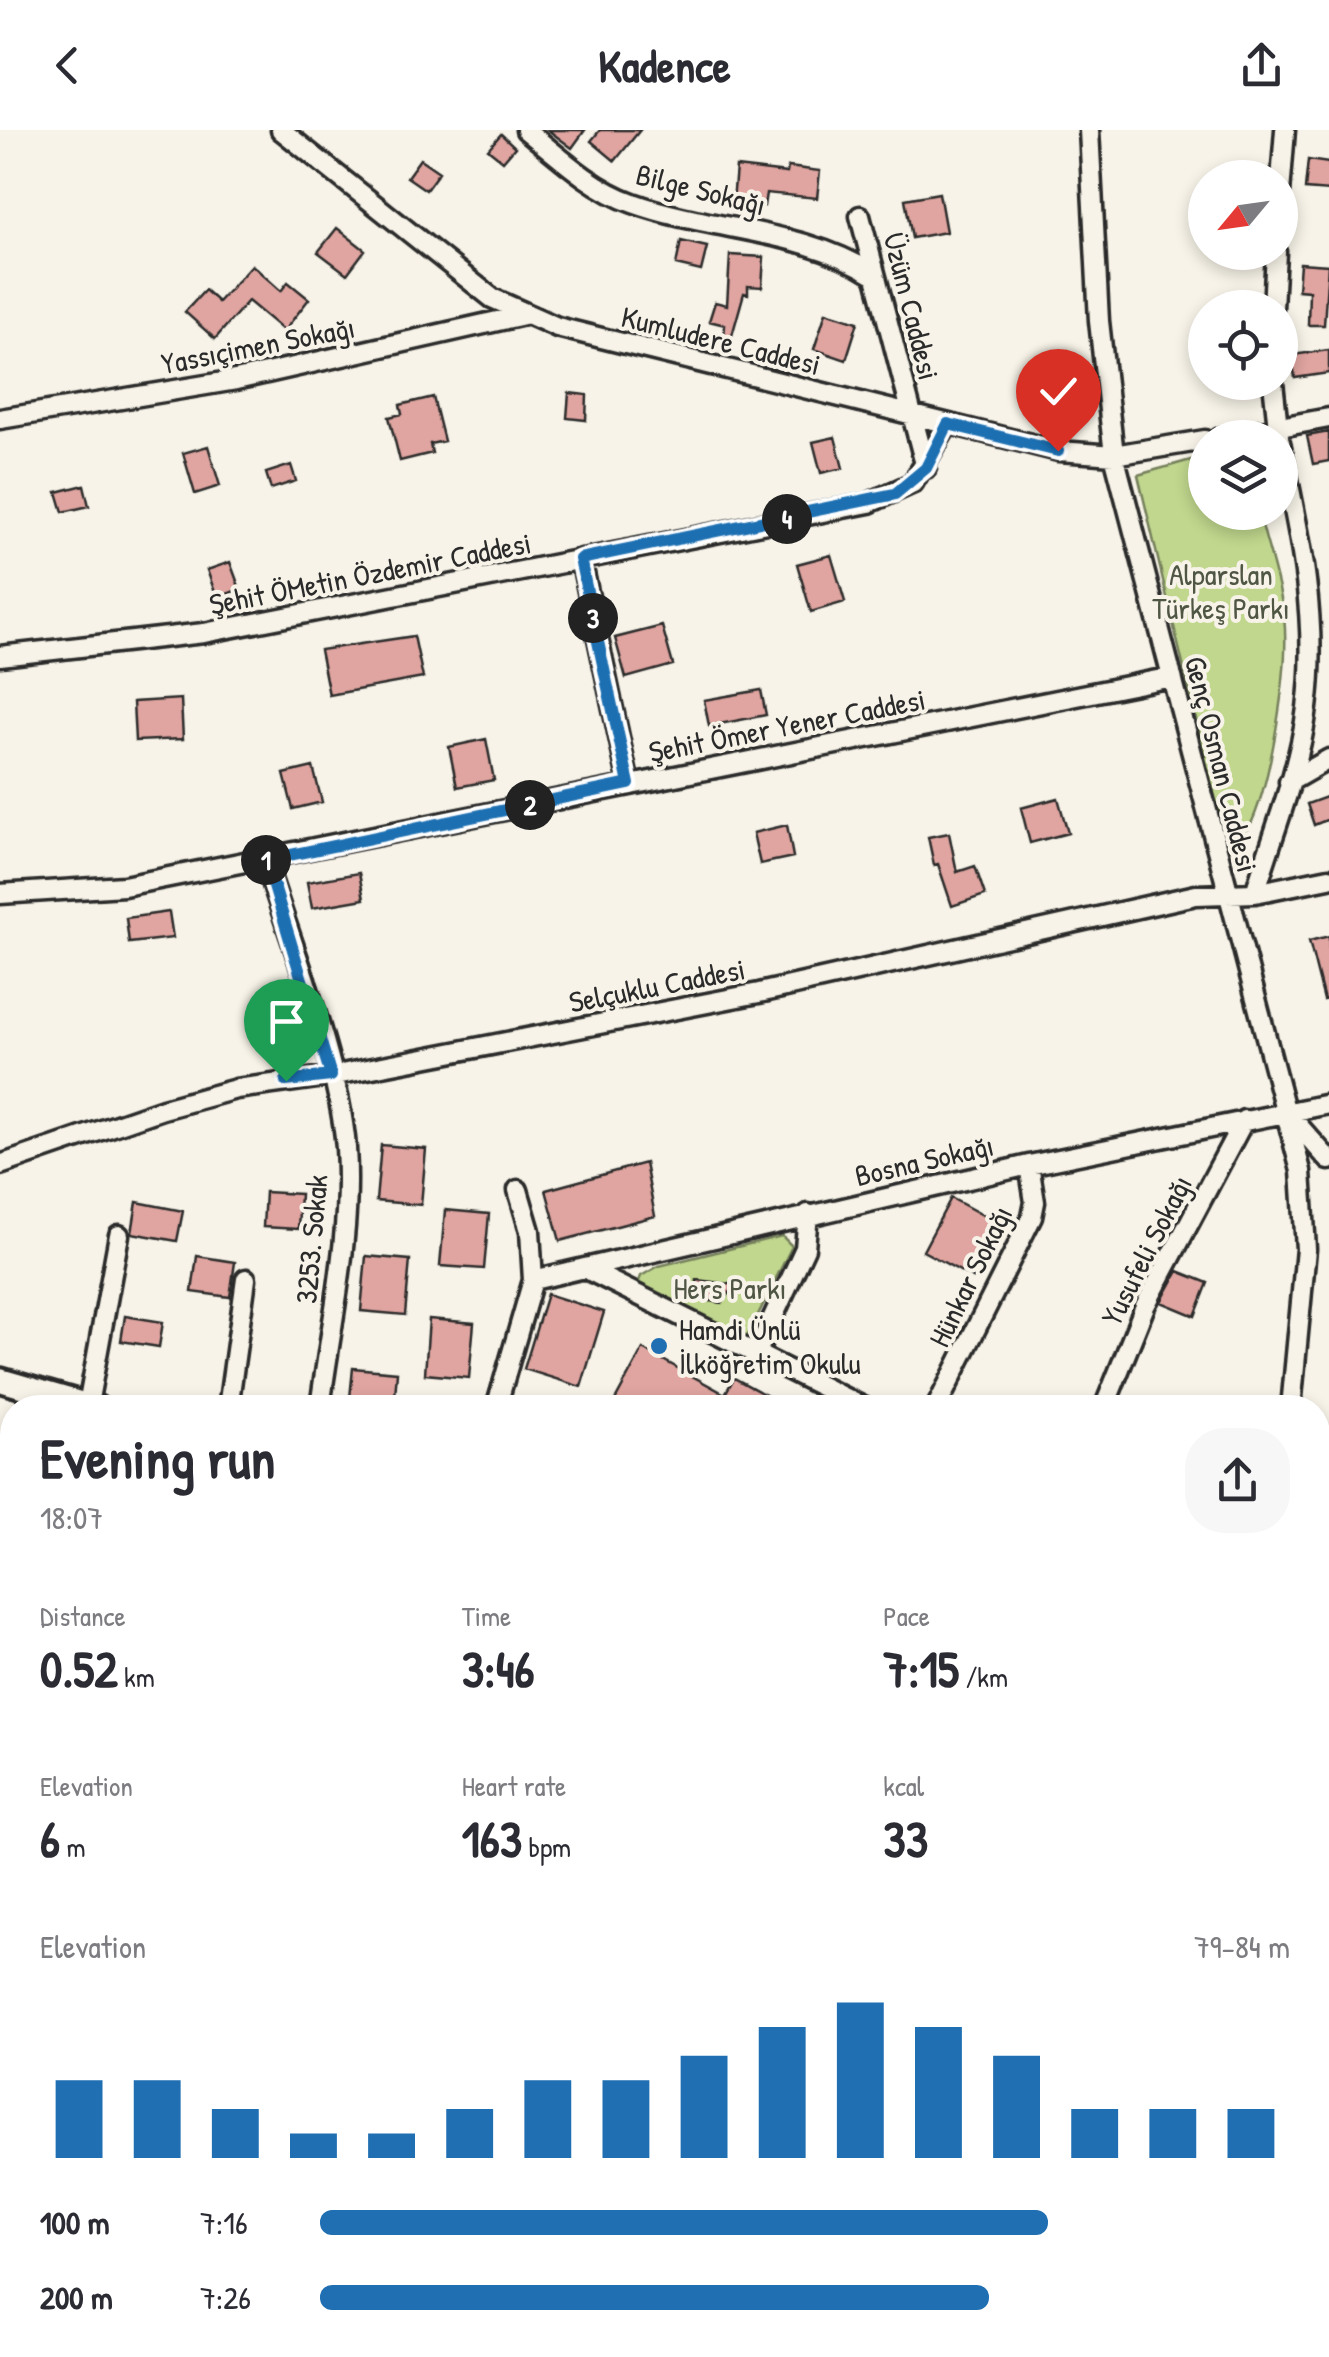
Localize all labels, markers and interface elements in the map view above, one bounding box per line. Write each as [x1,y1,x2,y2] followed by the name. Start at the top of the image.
[598,35,731,96] text: Kadence
[40,38,95,93] icon: back
[1234,38,1289,93] icon: share
[632,154,770,224] street label: Bilge Sokağı
[1188,160,1298,270] north arrow
[1188,160,1298,530] map controls
[874,228,950,384] street label: Üzüm Caddesi
[1188,290,1298,400] button: locate
[617,296,825,384] street label: Kumludere Caddesi
[158,307,358,383] street label: Yassıçimen Sokağı
[1016,349,1101,452] pin
[1031,364,1086,419] icon: check
[1188,420,1298,530] button: layers
[762,494,812,544] pin: 4
[782,500,792,538] text: 4
[206,522,534,624] street label: Şehit ÖMetin Özdemir Caddesi
[1152,554,1290,628] park label: Alparslan Türkeş Parkı
[568,593,618,643] pin: 3
[587,599,599,637] text: 3
[1176,652,1268,876] street label: Genç Osman Caddesi
[645,679,929,771] street label: Şehit Ömer Yener Caddesi
[505,780,555,830] pin: 2
[523,786,537,824] text: 2
[241,835,291,885] pin: 1
[261,841,271,879] text: 1
[566,948,748,1022] street label: Selçuklu Caddesi
[244,979,329,1082] pin
[259,994,314,1049] icon: arrive
[851,1125,997,1195] street label: Bosna Sokağı
[1091,1168,1201,1332] street label: Yusufeli Sokağı
[285,1173,337,1305] street label: 3253. Sokak
[919,1199,1021,1353] street label: Hünkar Sokağı
[674,1268,786,1308] park label: Hers Parkı
[679,1309,861,1383] place label: Hamdi Ünlü İlköğretim Okulu
[648,1335,670,1357] marker: Hamdi Ünlü İlköğretim Okulu
[40,1421,275,1495] text: Evening run
[1185,1428,1290,1533] button: share
[40,1496,103,1539] text: 18:07
[40,1597,126,1635] text: Distance
[462,1597,511,1635] text: Time
[883,1597,930,1635] text: Pace
[40,1635,118,1703] text: 0.52
[462,1635,534,1703] text: 3:46
[883,1635,959,1703] text: 7:15
[118,1658,155,1696] text: km
[959,1658,1008,1696] text: /km
[40,1767,133,1805] text: Elevation
[462,1767,566,1805] text: Heart rate
[883,1767,924,1805] text: kcal
[40,1805,60,1873] text: 6
[462,1805,522,1873] text: 163
[883,1805,928,1873] text: 33
[60,1828,85,1866] text: m
[522,1828,571,1866] text: bpm
[40,1925,146,1968] text: Elevation
[1194,1925,1290,1968] text: 79–84 m
[40,2201,109,2244] text: 100 m
[200,2201,248,2244] text: 7:16
[40,2276,113,2319] text: 200 m
[200,2276,251,2319] text: 7:26

